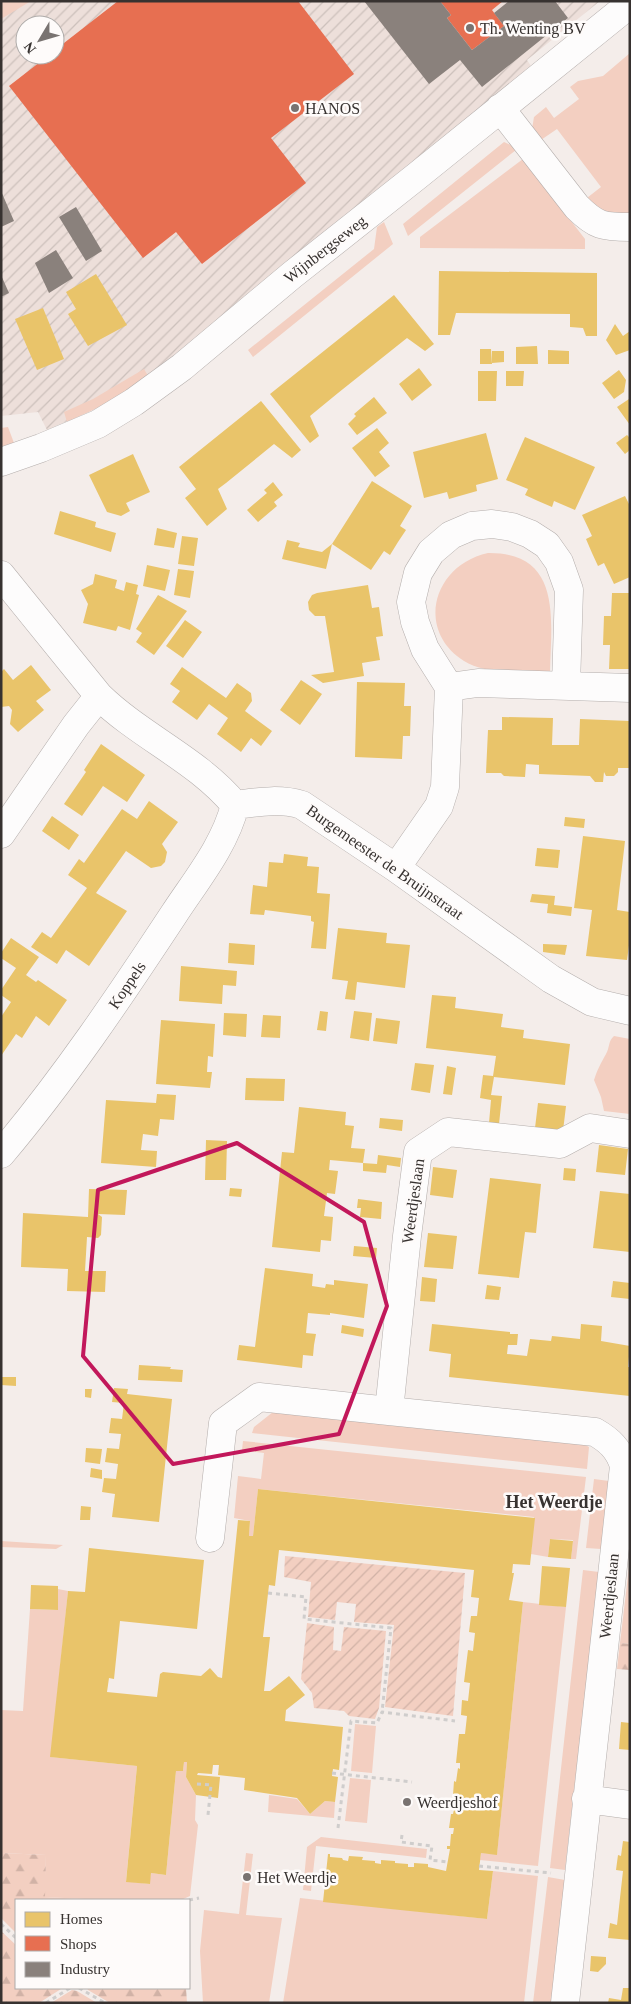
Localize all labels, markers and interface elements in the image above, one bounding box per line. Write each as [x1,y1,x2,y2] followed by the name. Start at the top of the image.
[15,15,65,65] north arrow
[480,20,586,38] place label: Th. Wenting BV
[464,22,476,34] marker: Th. Wenting BV
[21,39,39,56] text: N
[305,100,360,117] place label: HANOS
[289,102,301,114] marker: HANOS
[281,212,370,287] street label: Wijnbergseweg
[303,801,467,924] street label: Burgemeester de Bruijnstraat
[105,958,150,1012] street label: Koppels
[399,1157,428,1245] street label: Weerdjeslaan
[505,1492,603,1512] district label: Het Weerdje
[596,1552,623,1640] street label: Weerdjeslaan
[417,1794,498,1812] place label: Weerdjeshof
[401,1796,413,1808] marker: Weerdjeshof
[257,1869,337,1887] place label: Het Weerdje
[241,1871,253,1883] marker: Het Weerdje
[15,1899,190,1989] legend
[60,1911,103,1927] text: Homes
[60,1936,97,1952] text: Shops
[60,1961,110,1977] text: Industry

